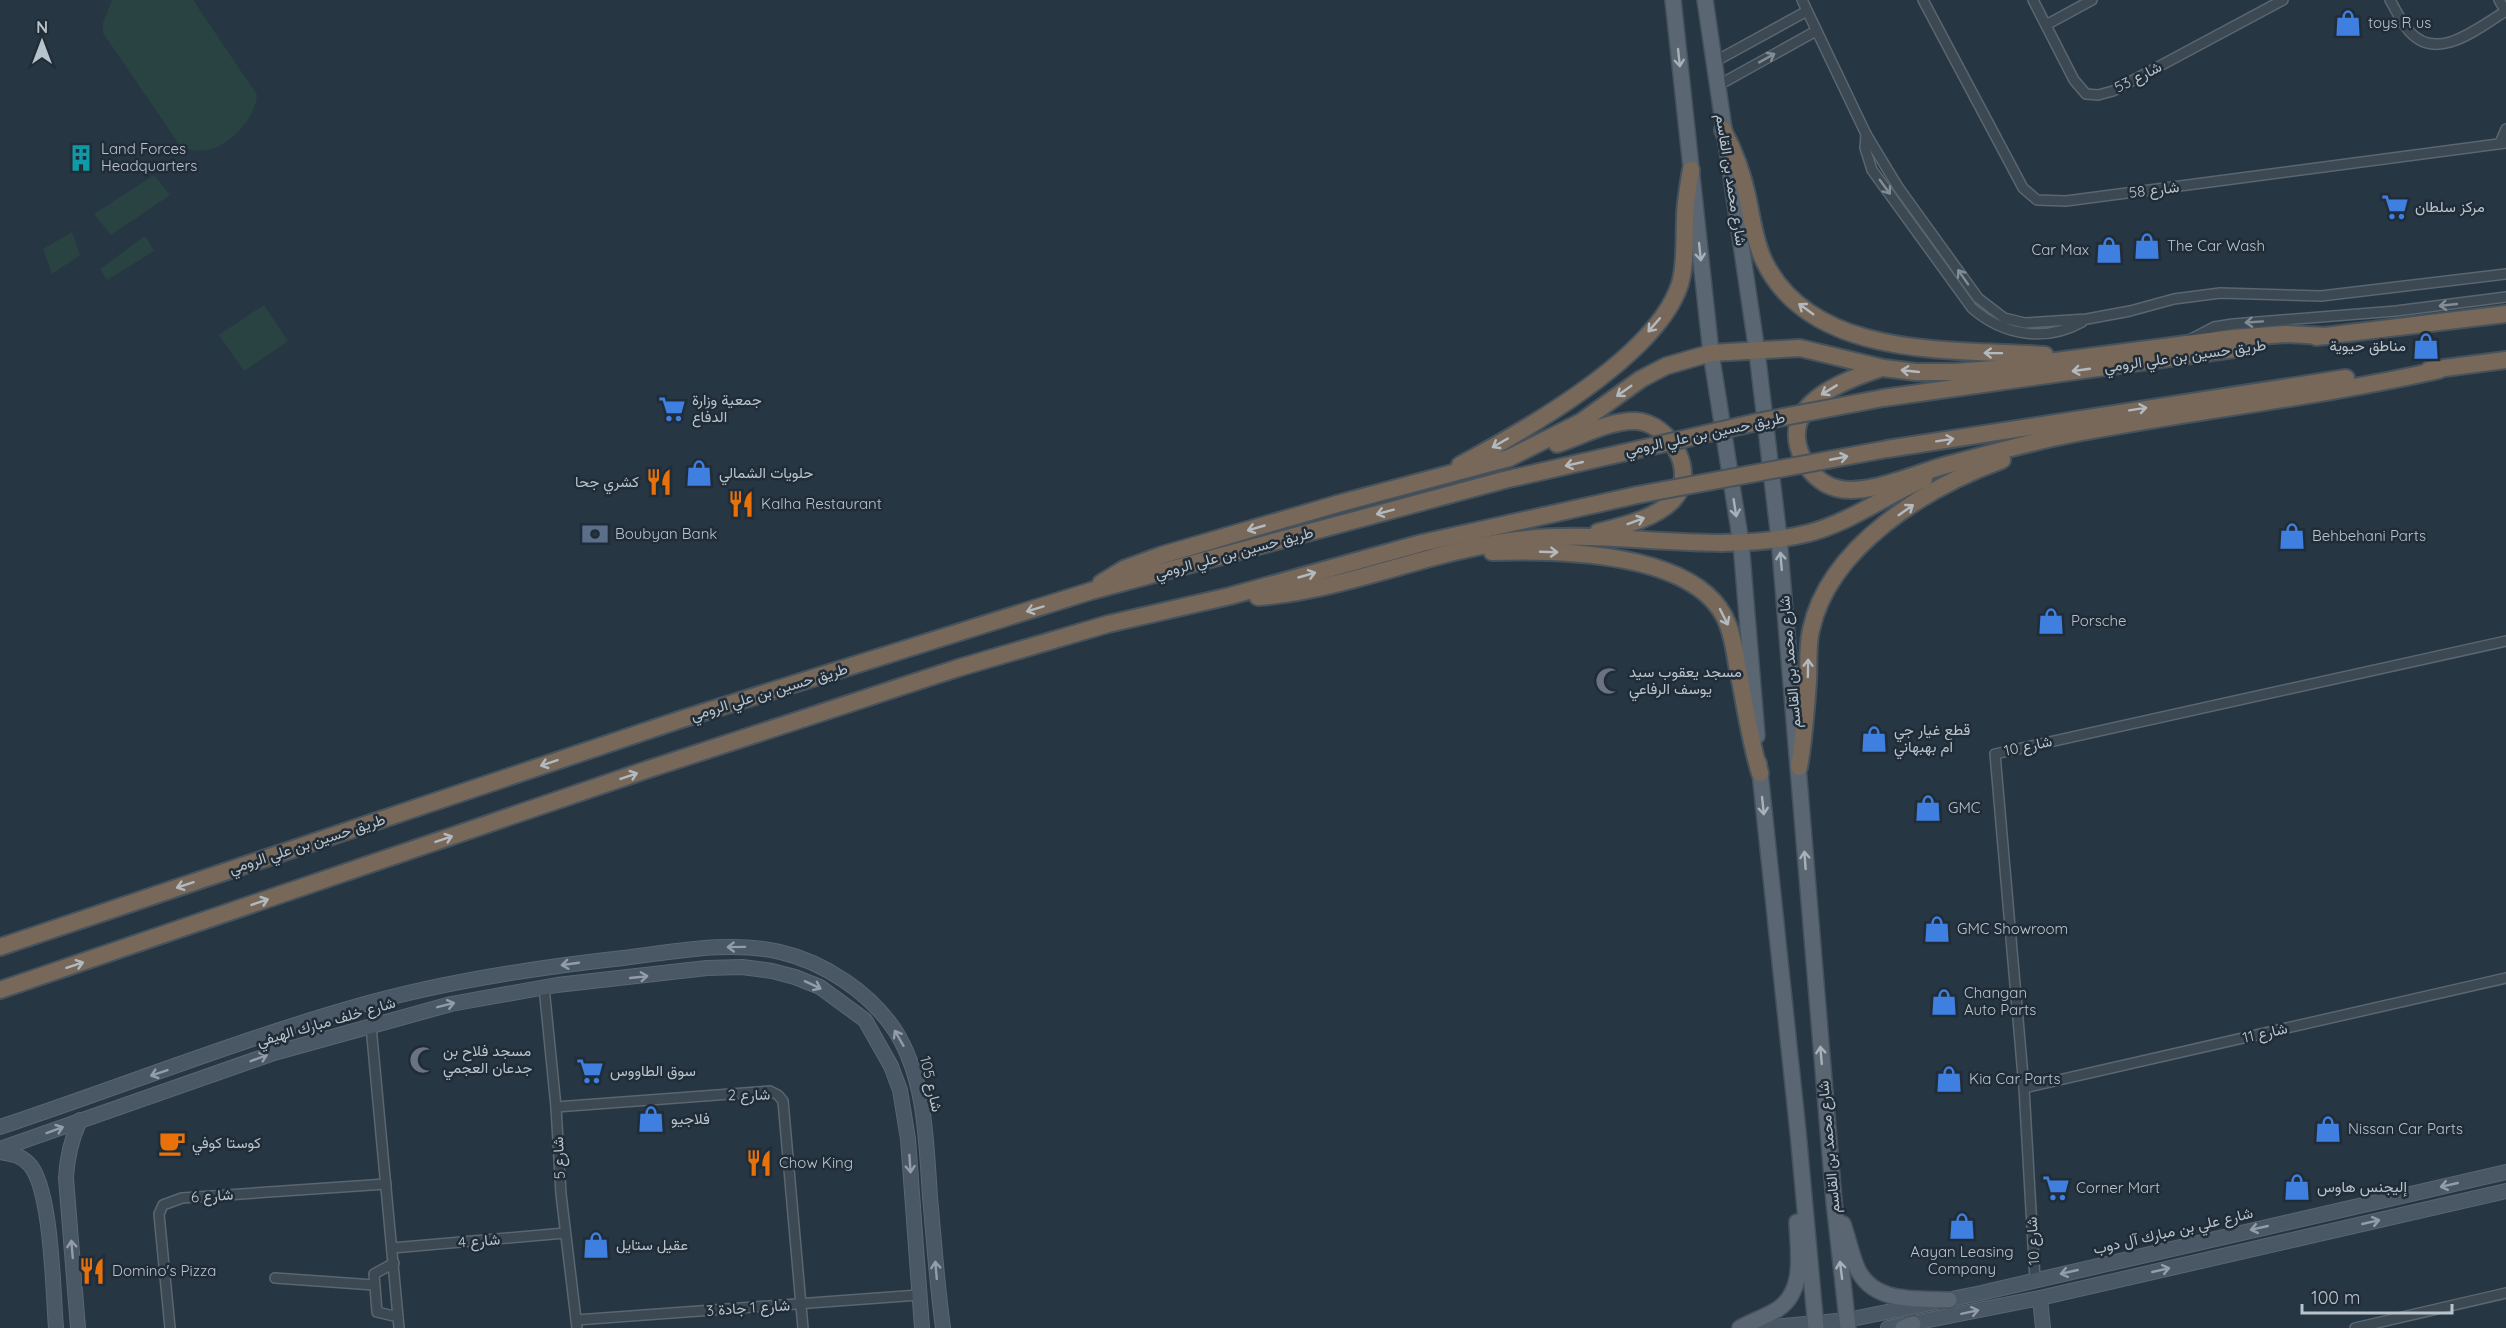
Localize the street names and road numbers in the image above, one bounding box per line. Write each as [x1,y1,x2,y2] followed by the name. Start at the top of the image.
[2111,57,2166,98] street label: شارع 53
[1710,113,1751,248] street label: شارع محمد بن القاسم
[2128,177,2181,204] street label: شارع 58
[2103,335,2268,380] street label: طريق حسين بن علي الرومي
[1623,407,1788,464] street label: طريق حسين بن علي الرومي
[1153,522,1316,587] street label: طريق حسين بن علي الرومي
[1774,595,1807,729] street label: شارع محمد بن القاسم
[688,658,851,728] street label: طريق حسين بن علي الرومي
[2002,731,2054,762] street label: شارع 10
[226,809,389,882] street label: طريق حسين بن علي الرومي
[254,993,399,1054] street label: شارع خلف مبارك الهيفي
[2241,1018,2290,1049] street label: شارع 11
[914,1054,947,1114] street label: شارع 105
[1813,1080,1846,1214] street label: شارع محمد بن القاسم
[728,1085,771,1106] street label: شارع 2
[548,1136,571,1180] street label: شارع 5
[190,1185,234,1208] street label: شارع 6
[2091,1203,2256,1262] street label: شارع علي بن مبارك آل دوب
[2022,1216,2045,1266] street label: شارع 10
[457,1229,501,1254] street label: شارع 4
[705,1295,791,1322] street label: شارع 1 جادة 3

